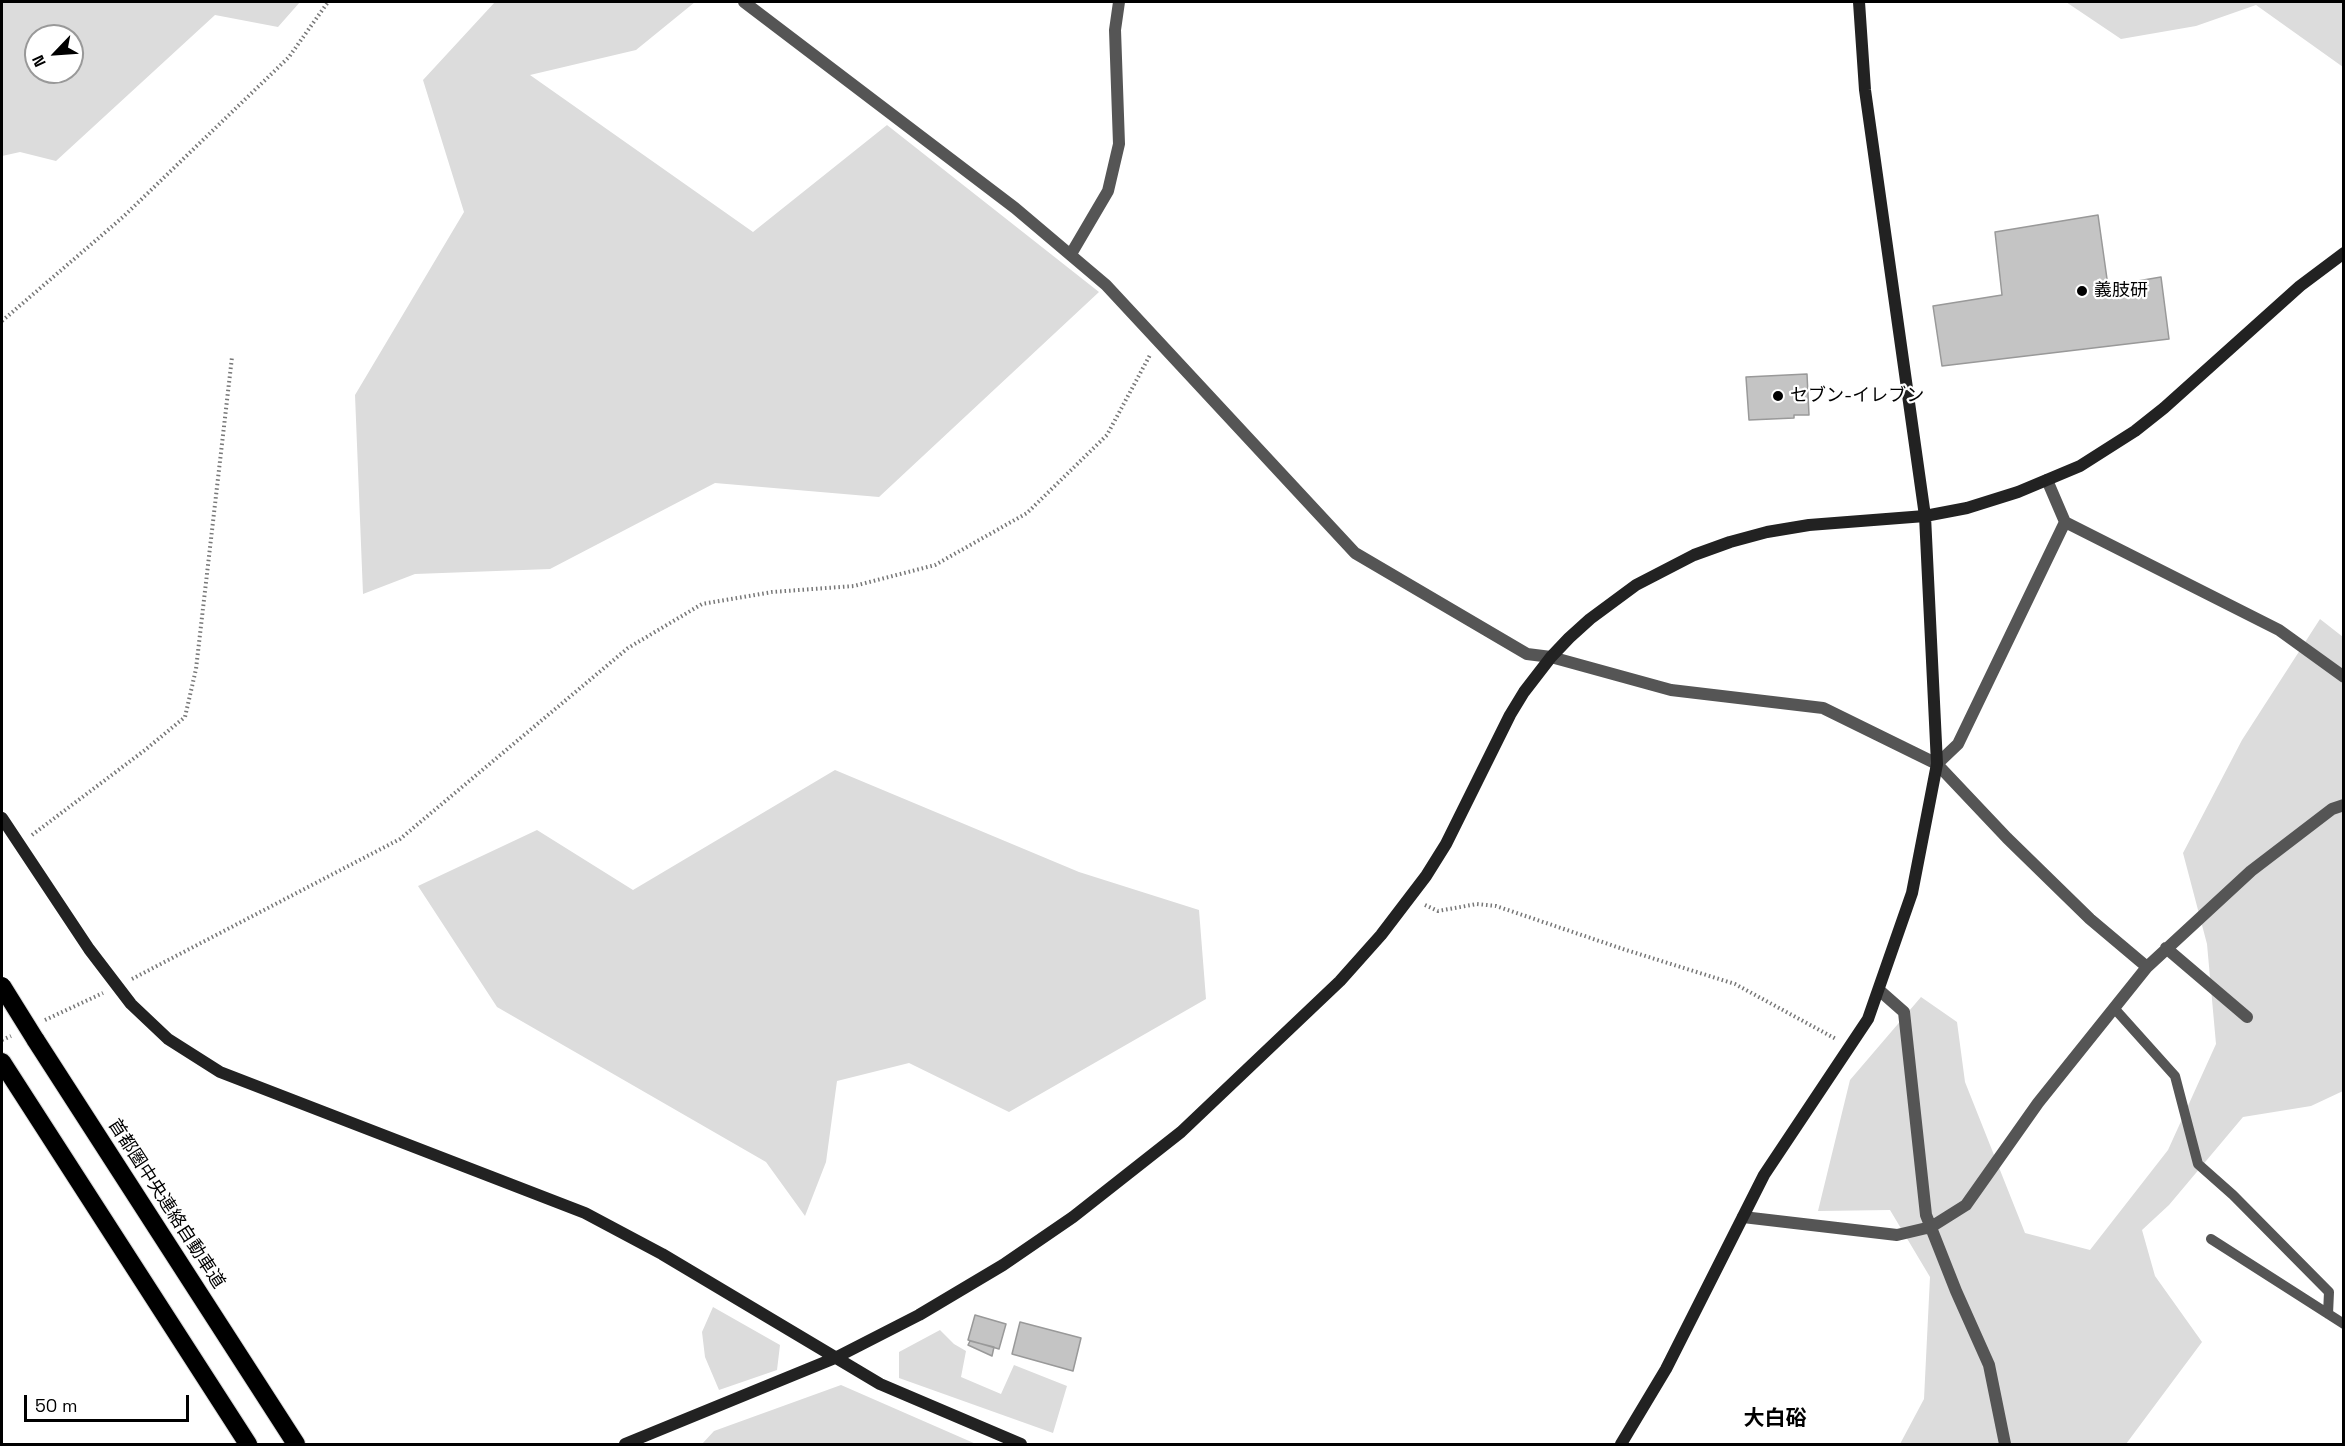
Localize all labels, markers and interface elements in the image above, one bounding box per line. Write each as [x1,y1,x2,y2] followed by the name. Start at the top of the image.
[24,24,84,84] north arrow
[27,52,51,70] text: N
[2094,280,2148,302] place label: 義肢研
[2075,284,2089,298] marker: 義肢研
[1790,385,1924,407] place label: セブン-イレブン
[1771,389,1785,403] marker: セブン-イレブン
[103,1115,229,1293] street label: 首都圏中央連絡自動車道
[27,1383,192,1421] scale bar
[35,1394,77,1417] text: 50 m
[1744,1406,1806,1432] district label: 大白硲

